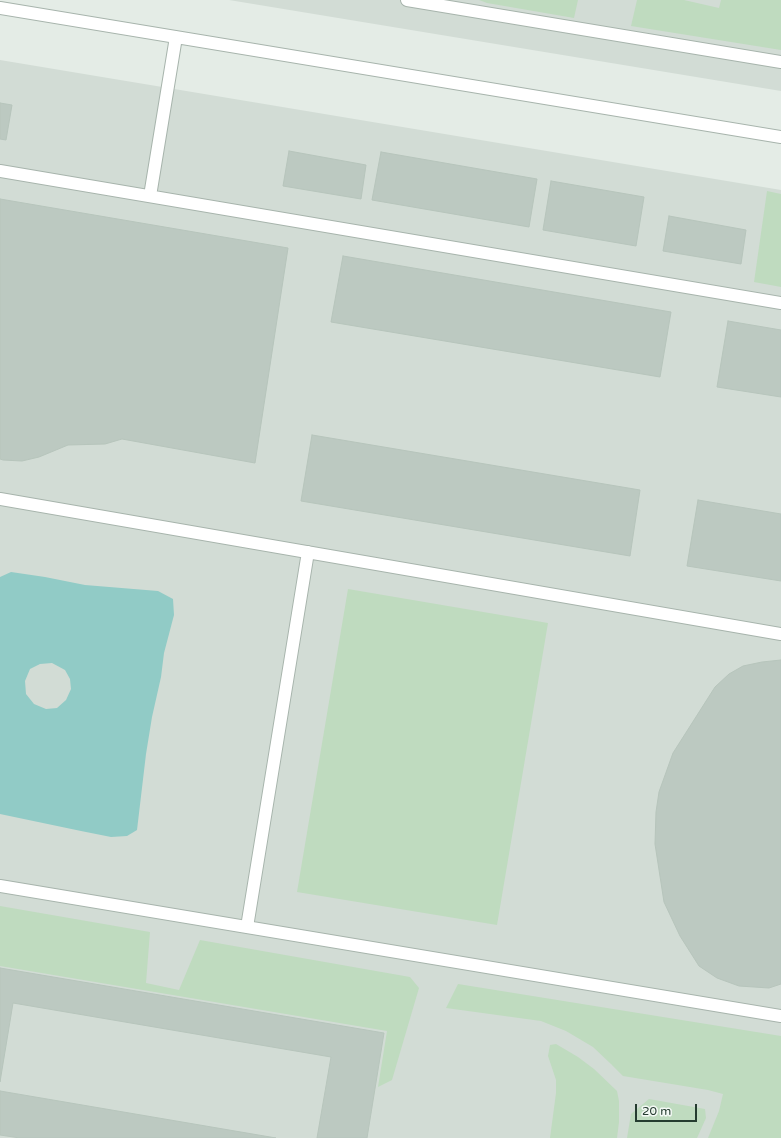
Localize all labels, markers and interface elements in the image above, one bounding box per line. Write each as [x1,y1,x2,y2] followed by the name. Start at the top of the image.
[637,1096,699,1122] scale bar
[642,1104,671,1118] text: 20 m

